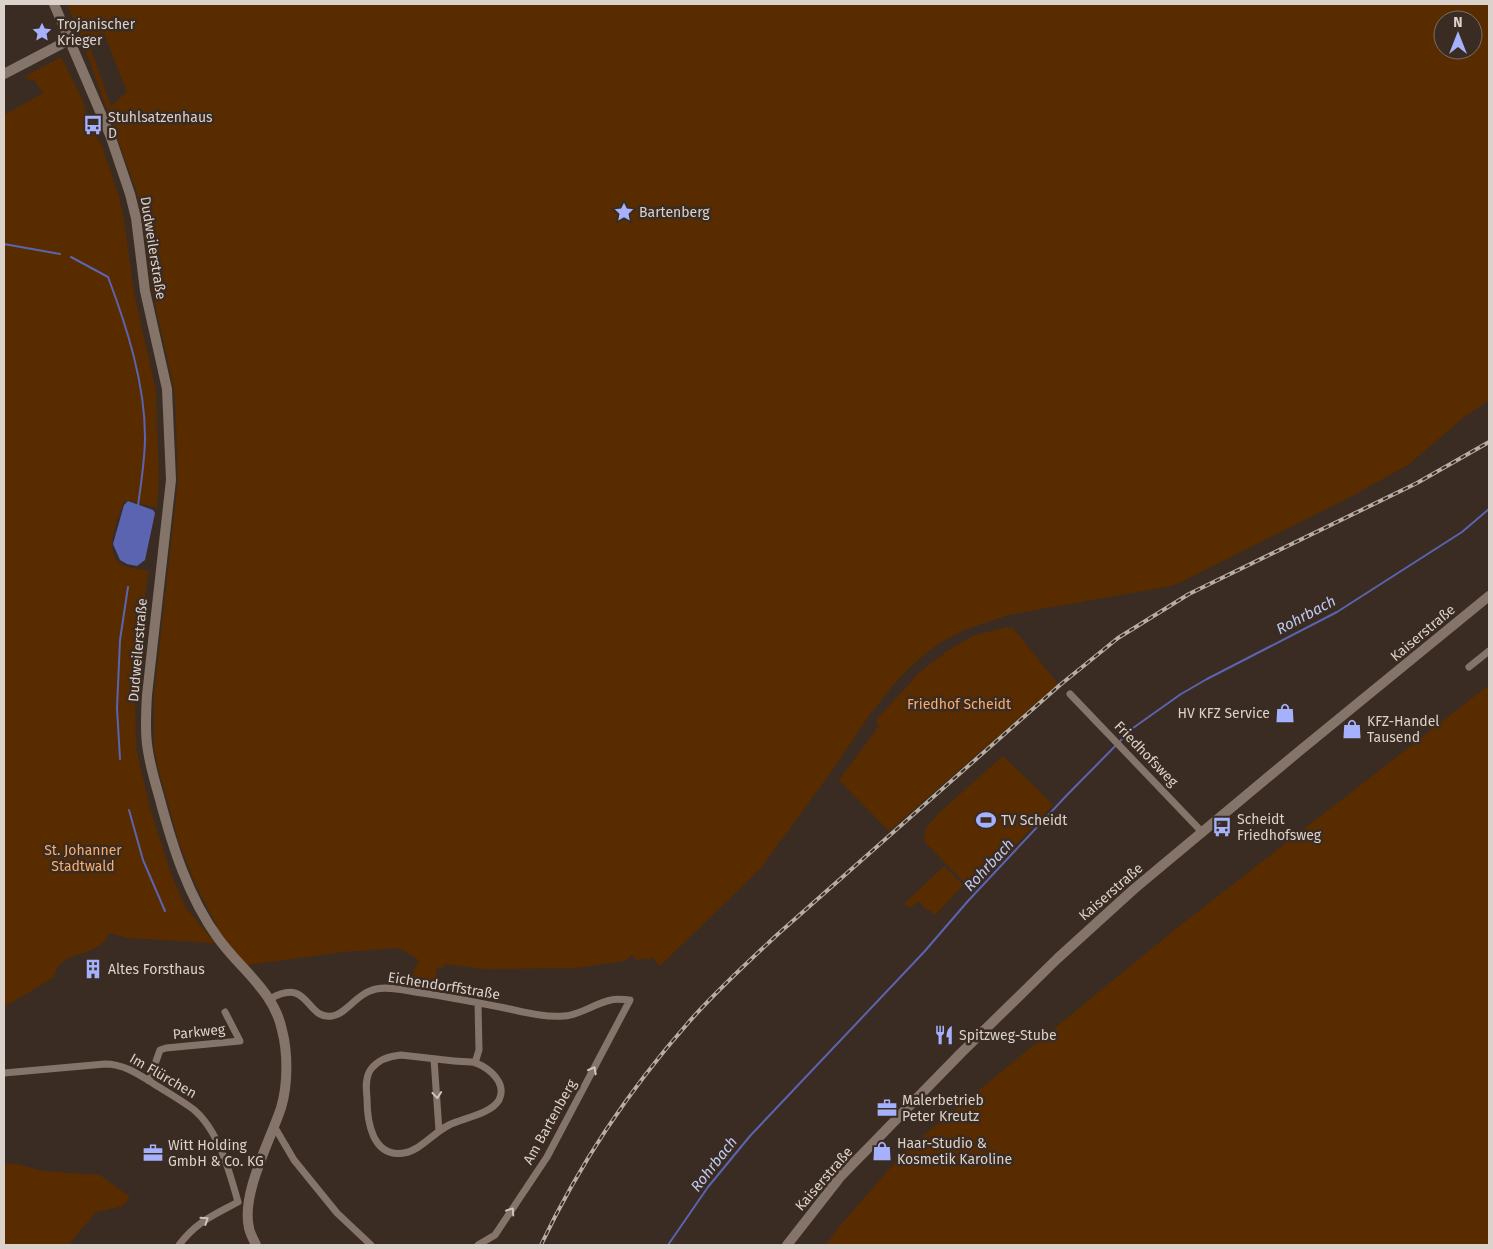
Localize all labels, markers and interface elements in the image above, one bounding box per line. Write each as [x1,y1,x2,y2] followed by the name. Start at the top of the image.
[1433,10,1483,60] north arrow
[1453,14,1463,31] text: N
[57,16,136,49] place label: Trojanischer Krieger
[31,21,53,43] place icon: Trojanischer Krieger
[108,109,213,142] place label: Stuhlsatzenhaus D
[82,114,104,136] bus stop icon: Stuhlsatzenhaus D
[136,195,170,301] street label: Dudweilerstraße
[613,201,635,223] place icon: Bartenberg
[639,204,710,221] place label: Bartenberg
[1273,592,1339,638] water label: Rohrbach
[125,597,151,703] street label: Dudweilerstraße
[1387,601,1459,665] street label: Kaiserstraße
[907,696,1012,713] park label: Friedhof Scheidt
[1274,702,1296,724] shop icon: HV KFZ Service
[1178,705,1270,722] place label: HV KFZ Service
[1367,713,1439,746] place label: KFZ-Handel Tausend
[1111,718,1182,791] street label: Friedhofsweg
[1341,718,1363,740] shop icon: KFZ-Handel Tausend
[975,809,997,831] sports icon: TV Scheidt
[1237,811,1322,844] place label: Scheidt Friedhofsweg
[1001,812,1068,829] place label: TV Scheidt
[1211,816,1233,838] bus stop icon: Scheidt Friedhofsweg
[960,835,1018,895] water label: Rohrbach
[44,842,122,875] park label: St. Johanner Stadtwald
[1076,860,1146,924] street label: Kaiserstraße
[82,958,104,980] building icon: Altes Forsthaus
[108,961,205,978] place label: Altes Forsthaus
[387,969,501,1003] street label: Eichendorffstraße
[172,1021,227,1043] street label: Parkweg
[933,1024,955,1046] restaurant icon: Spitzweg-Stube
[959,1027,1057,1044] place label: Spitzweg-Stube
[126,1050,200,1102] street label: Im Flürchen
[587,1067,597,1076] one-way arrow
[520,1076,581,1167] street label: Am Bartenberg
[431,1091,442,1099] one-way arrow
[902,1092,984,1125] place label: Malerbetrieb Peter Kreutz
[876,1097,898,1119] office icon: Malerbetrieb Peter Kreutz
[687,1133,741,1195] water label: Rohrbach
[897,1135,1012,1168] place label: Haar-Studio & Kosmetik Karoline
[168,1137,264,1170] place label: Witt Holding GmbH & Co. KG
[871,1140,893,1162] shop icon: Haar-Studio & Kosmetik Karoline
[142,1142,164,1164] office icon: Witt Holding GmbH & Co. KG
[792,1144,856,1214] street label: Kaiserstraße
[505,1207,514,1217] one-way arrow
[200,1216,209,1226] one-way arrow

